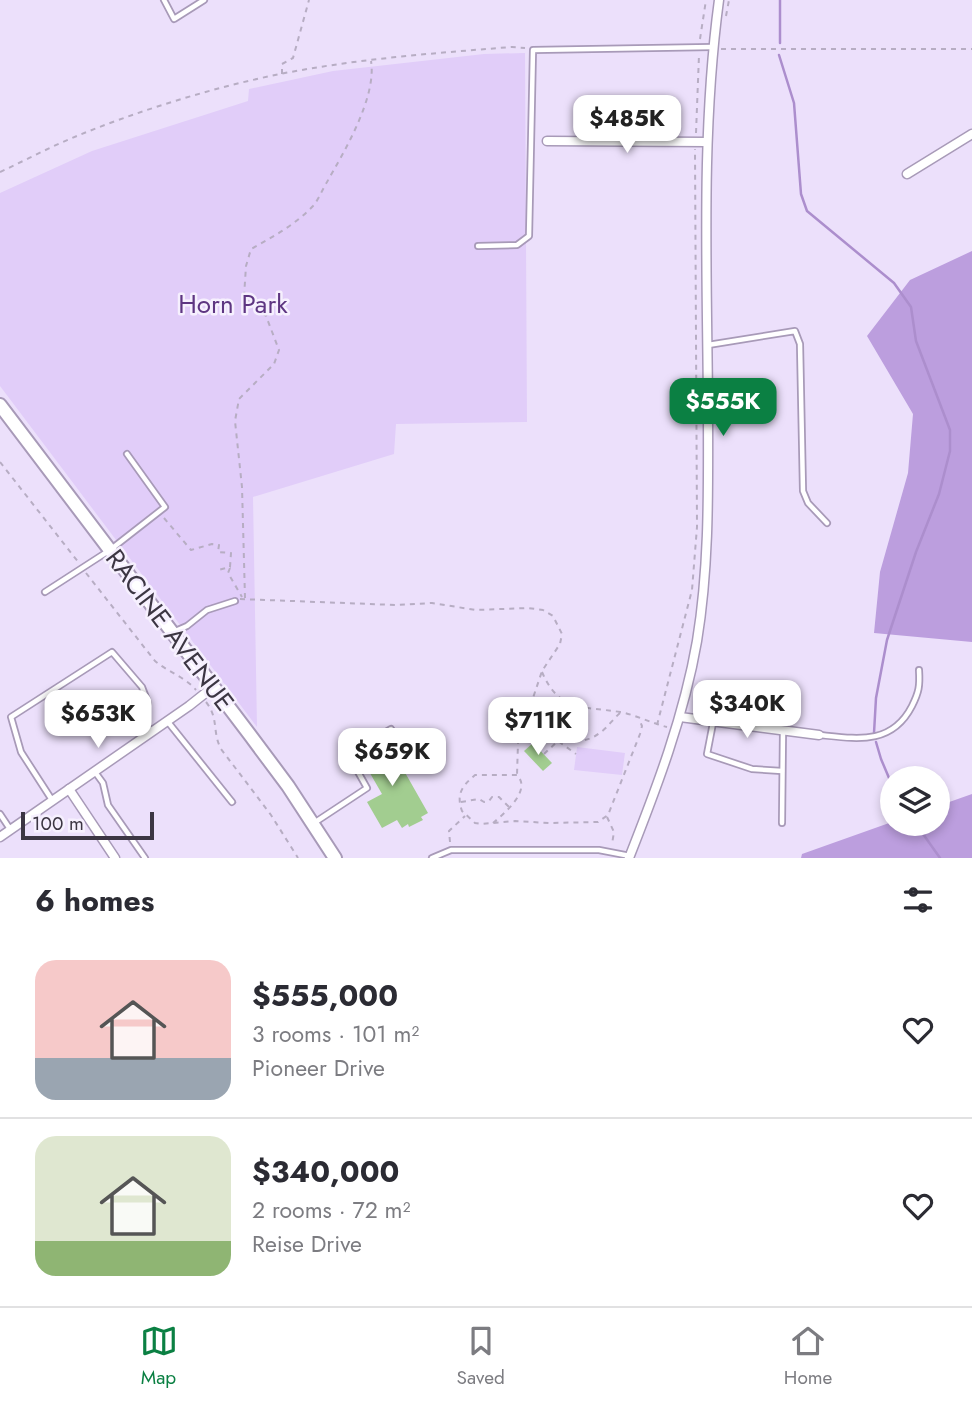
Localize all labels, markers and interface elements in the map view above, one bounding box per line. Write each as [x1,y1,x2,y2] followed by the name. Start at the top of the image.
[578,96,676,155] pin: $485K
[589,101,665,135] text: $485K
[178,285,288,323] park label: Horn Park
[674,378,772,438] pin: $555K
[686,384,760,418] text: $555K
[96,541,244,719] street label: RACINE AVENUE
[698,680,796,740] pin: $340K
[709,686,785,720] text: $340K
[49,690,147,750] pin: $653K
[61,696,135,730] text: $653K
[489,698,587,757] pin: $711K
[504,703,572,737] text: $711K
[343,728,441,788] pin: $659K
[354,734,430,768] text: $659K
[880,766,950,836] map controls
[880,766,950,836] button: layers
[21,809,154,841] scale bar
[32,810,84,837] text: 100 m
[35,879,154,922] text: 6 homes
[899,881,937,919] icon: filters
[252,974,398,1017] text: $555,000
[91,988,175,1072] icon: home
[899,1011,937,1049] icon: heart
[252,1017,419,1051] text: 3 rooms · 101 m²
[252,1051,385,1085] text: Pioneer Drive
[252,1150,399,1193] text: $340,000
[91,1164,175,1248] icon: home
[899,1187,937,1225] icon: heart
[252,1193,411,1227] text: 2 rooms · 72 m²
[252,1227,362,1261] text: Reise Drive
[140,1322,178,1391] tab: Map
[457,1322,505,1391] tab: Saved
[784,1322,832,1391] tab: Home

